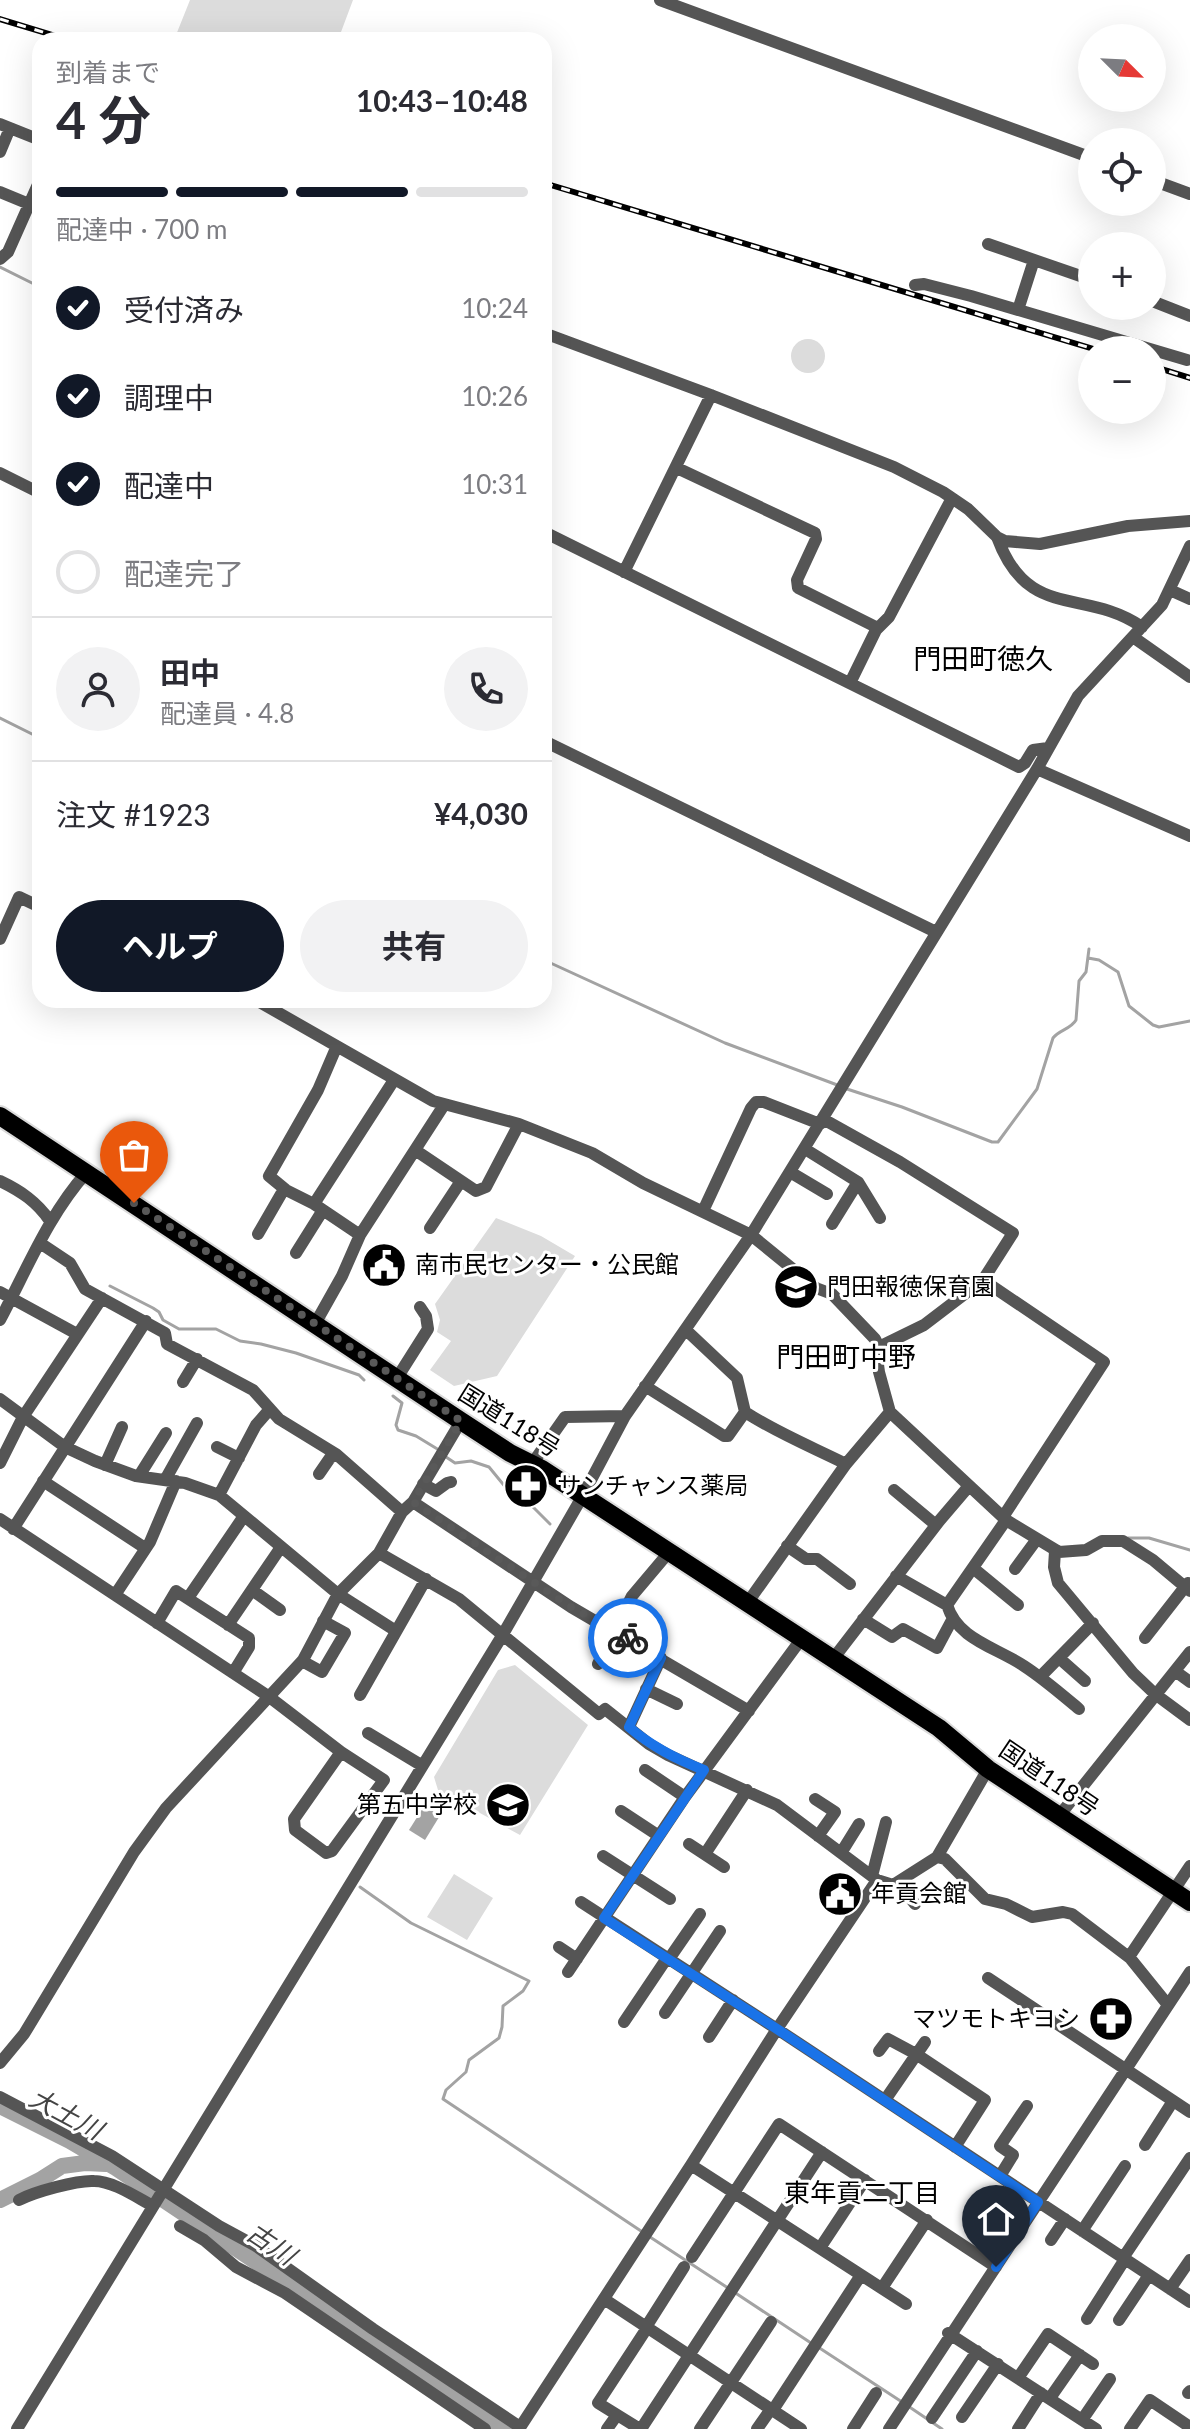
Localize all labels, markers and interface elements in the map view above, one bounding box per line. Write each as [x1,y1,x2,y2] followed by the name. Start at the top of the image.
[1078,24,1166,112] north arrow
[1078,24,1166,424] map controls
[56,56,160,88] text: 到着まで
[356,82,528,118] text: 10:43–10:48
[56,88,151,150] text: 4 分
[1078,128,1166,216] button: locate
[56,213,227,245] text: 配達中 · 700 m
[1078,232,1166,320] button: +
[56,286,100,330] icon: check
[124,291,244,327] text: 受付済み
[461,292,528,324] text: 10:24
[1078,336,1166,424] button: −
[56,374,100,418] icon: check
[124,379,214,415] text: 調理中
[461,380,528,412] text: 10:26
[56,462,100,506] icon: check
[124,467,214,503] text: 配達中
[461,468,528,500] text: 10:31
[124,555,244,591] text: 配達完了
[913,641,1053,675] district label: 門田町徳久
[56,647,140,731] button: person
[444,647,528,731] button: phone
[160,654,220,690] text: 田中
[160,697,294,729] text: 配達員 · 4.8
[434,795,528,831] text: ¥4,030
[56,796,211,832] text: 注文 #1923
[56,900,284,992] button: ヘルプ
[300,900,528,992] button: 共有
[100,1121,168,1203] pin
[112,1133,156,1177] icon: bag
[360,1241,408,1289] public building icon: 南市民センター・公民館
[415,1249,679,1278] place label: 南市民センター・公民館
[772,1263,820,1311] school or university icon: 門田報徳保育園
[827,1271,995,1300] place label: 門田報徳保育園
[776,1339,916,1373] district label: 門田町中野
[454,1377,566,1462] street label: 国道118号
[502,1462,550,1510] pharmacy icon: サンチャンス薬局
[557,1470,748,1499] place label: サンチャンス薬局
[588,1598,668,1678] courier
[606,1616,650,1660] icon: bike
[995,1734,1105,1822] street label: 国道118号
[484,1781,532,1829] school or university icon: 第五中学校
[357,1789,477,1818] place label: 第五中学校
[816,1870,864,1918] public building icon: 年貢会館
[871,1878,967,1907] place label: 年貢会館
[1087,1995,1135,2043] pharmacy icon: マツモトキヨシ
[912,2003,1080,2032] place label: マツモトキヨシ
[25,2081,111,2147] water label: 大土川
[784,2176,940,2208] district label: 東年貢二丁目
[962,2185,1030,2267] pin
[974,2197,1018,2241] icon: home
[241,2215,305,2273] water label: 古川

